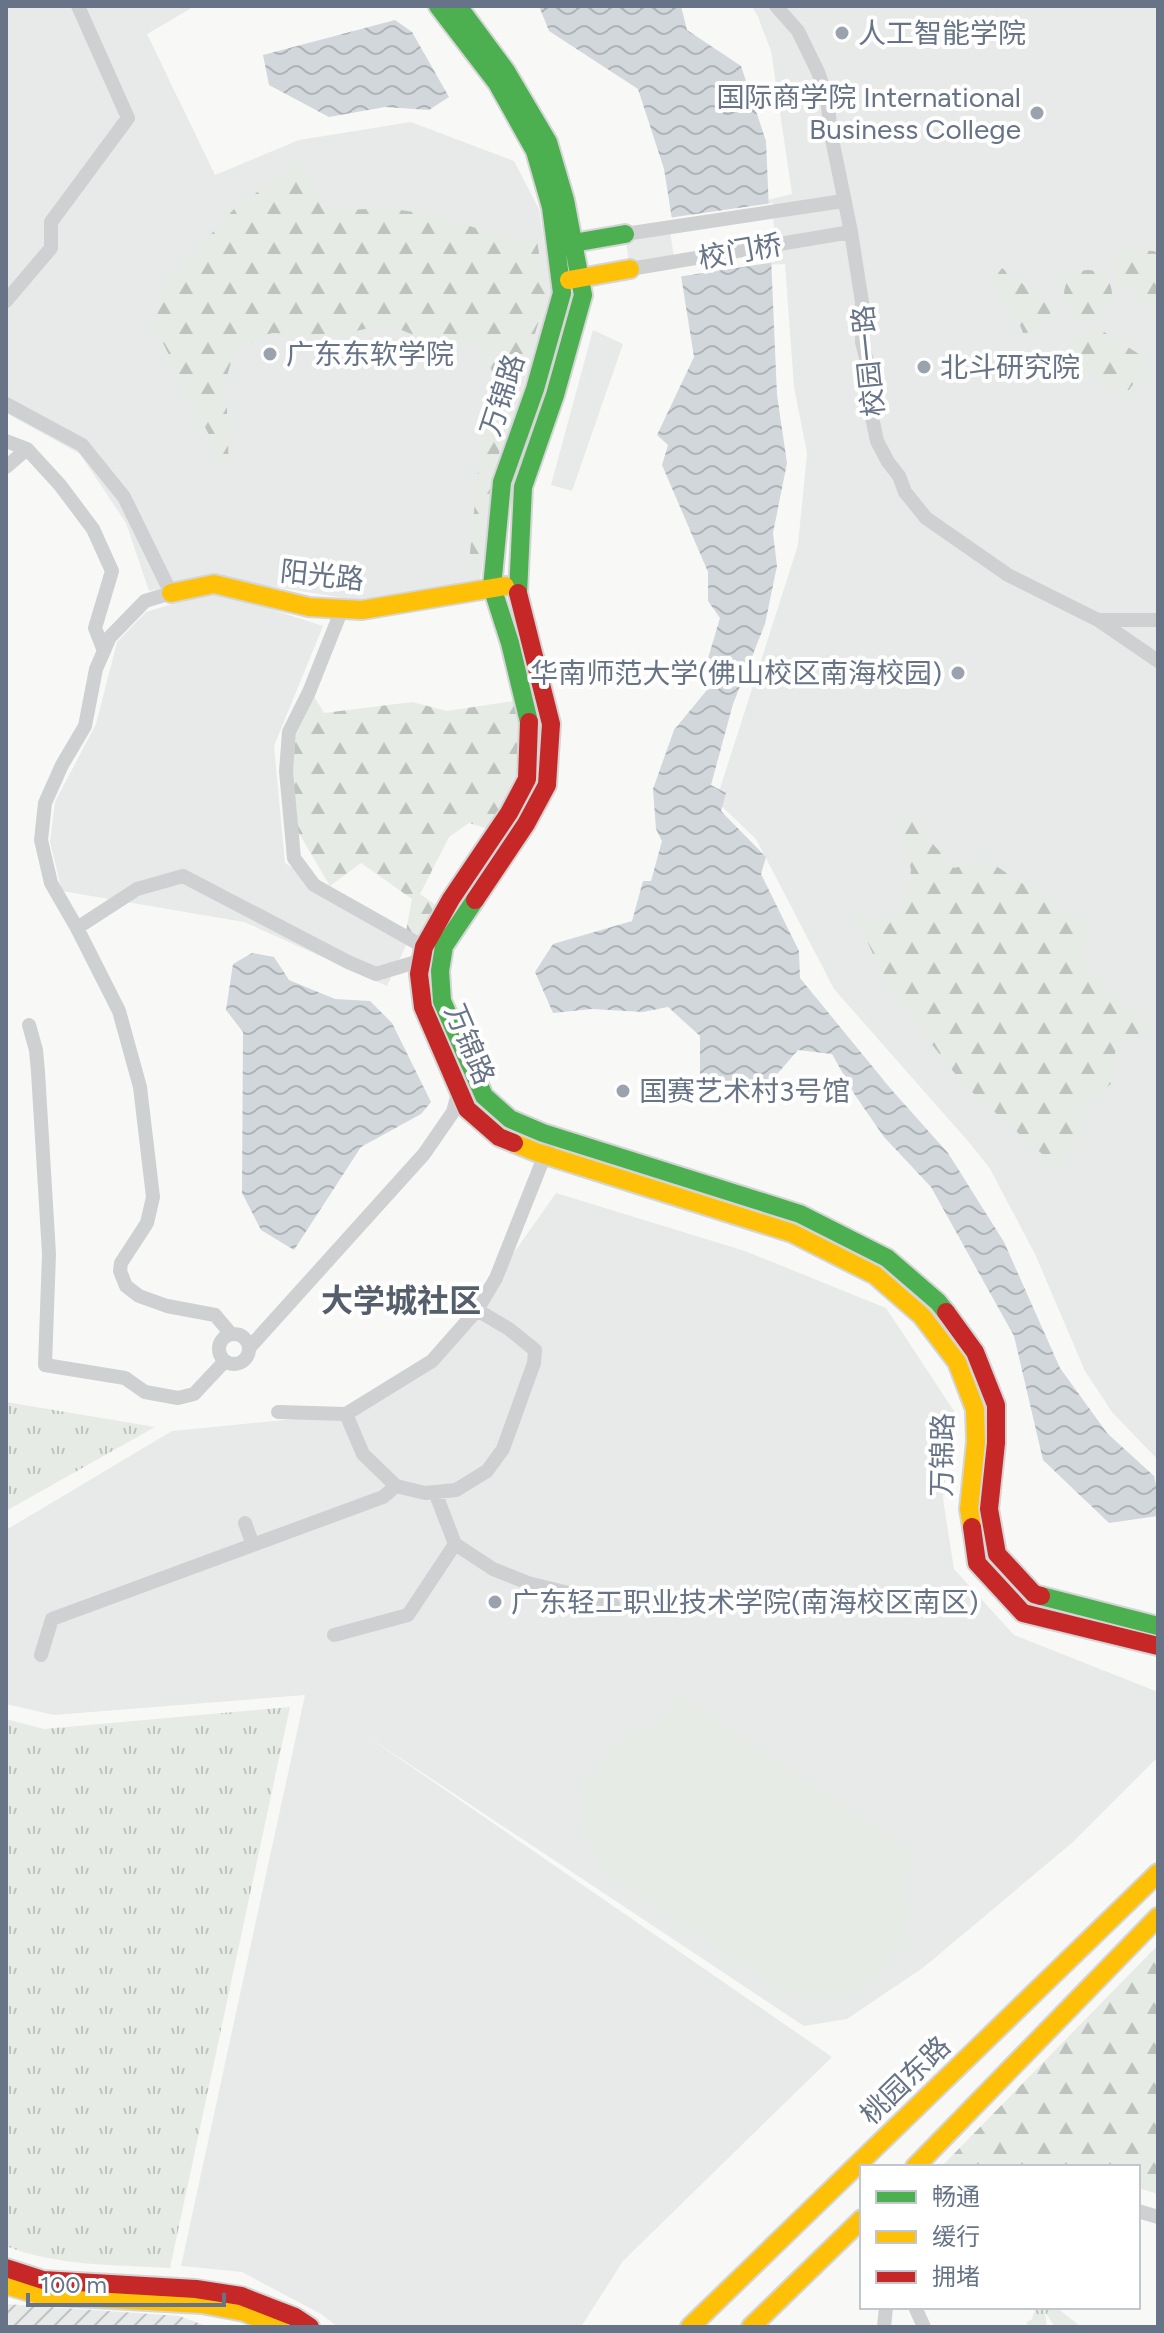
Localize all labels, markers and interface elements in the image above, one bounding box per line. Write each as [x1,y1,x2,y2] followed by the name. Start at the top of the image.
[858,16,1026,50] place label: 人工智能学院
[833,24,851,42] marker: 人工智能学院
[716,80,1021,146] place label: 国际商学院 International Business College
[1028,104,1046,122] marker: 国际商学院 International Business College
[696,227,784,275] street label: 校门桥
[845,304,891,418] street label: 校园一路
[286,337,454,371] place label: 广东东软学院
[261,345,279,363] marker: 广东东软学院
[473,350,531,440] street label: 万锦路
[940,350,1080,384] place label: 北斗研究院
[915,358,933,376] marker: 北斗研究院
[278,554,366,596] street label: 阳光路
[530,656,942,690] place label: 华南师范大学(佛山校区南海校园)
[949,664,967,682] marker: 华南师范大学(佛山校区南海校园)
[438,999,502,1089] street label: 万锦路
[639,1074,850,1108] place label: 国赛艺术村3号馆
[614,1082,632,1100] marker: 国赛艺术村3号馆
[321,1282,481,1320] district label: 大学城社区
[924,1413,960,1497] street label: 万锦路
[511,1585,979,1619] place label: 广东轻工职业技术学院(南海校区南区)
[486,1593,504,1611] marker: 广东轻工职业技术学院(南海校区南区)
[853,2029,957,2131] street label: 桃园东路
[860,2165,1140,2309] legend
[932,2182,980,2211] text: 畅通
[932,2222,980,2251] text: 缓行
[28,2257,224,2307] scale bar
[932,2262,980,2291] text: 拥堵
[40,2270,107,2299] text: 100 m

